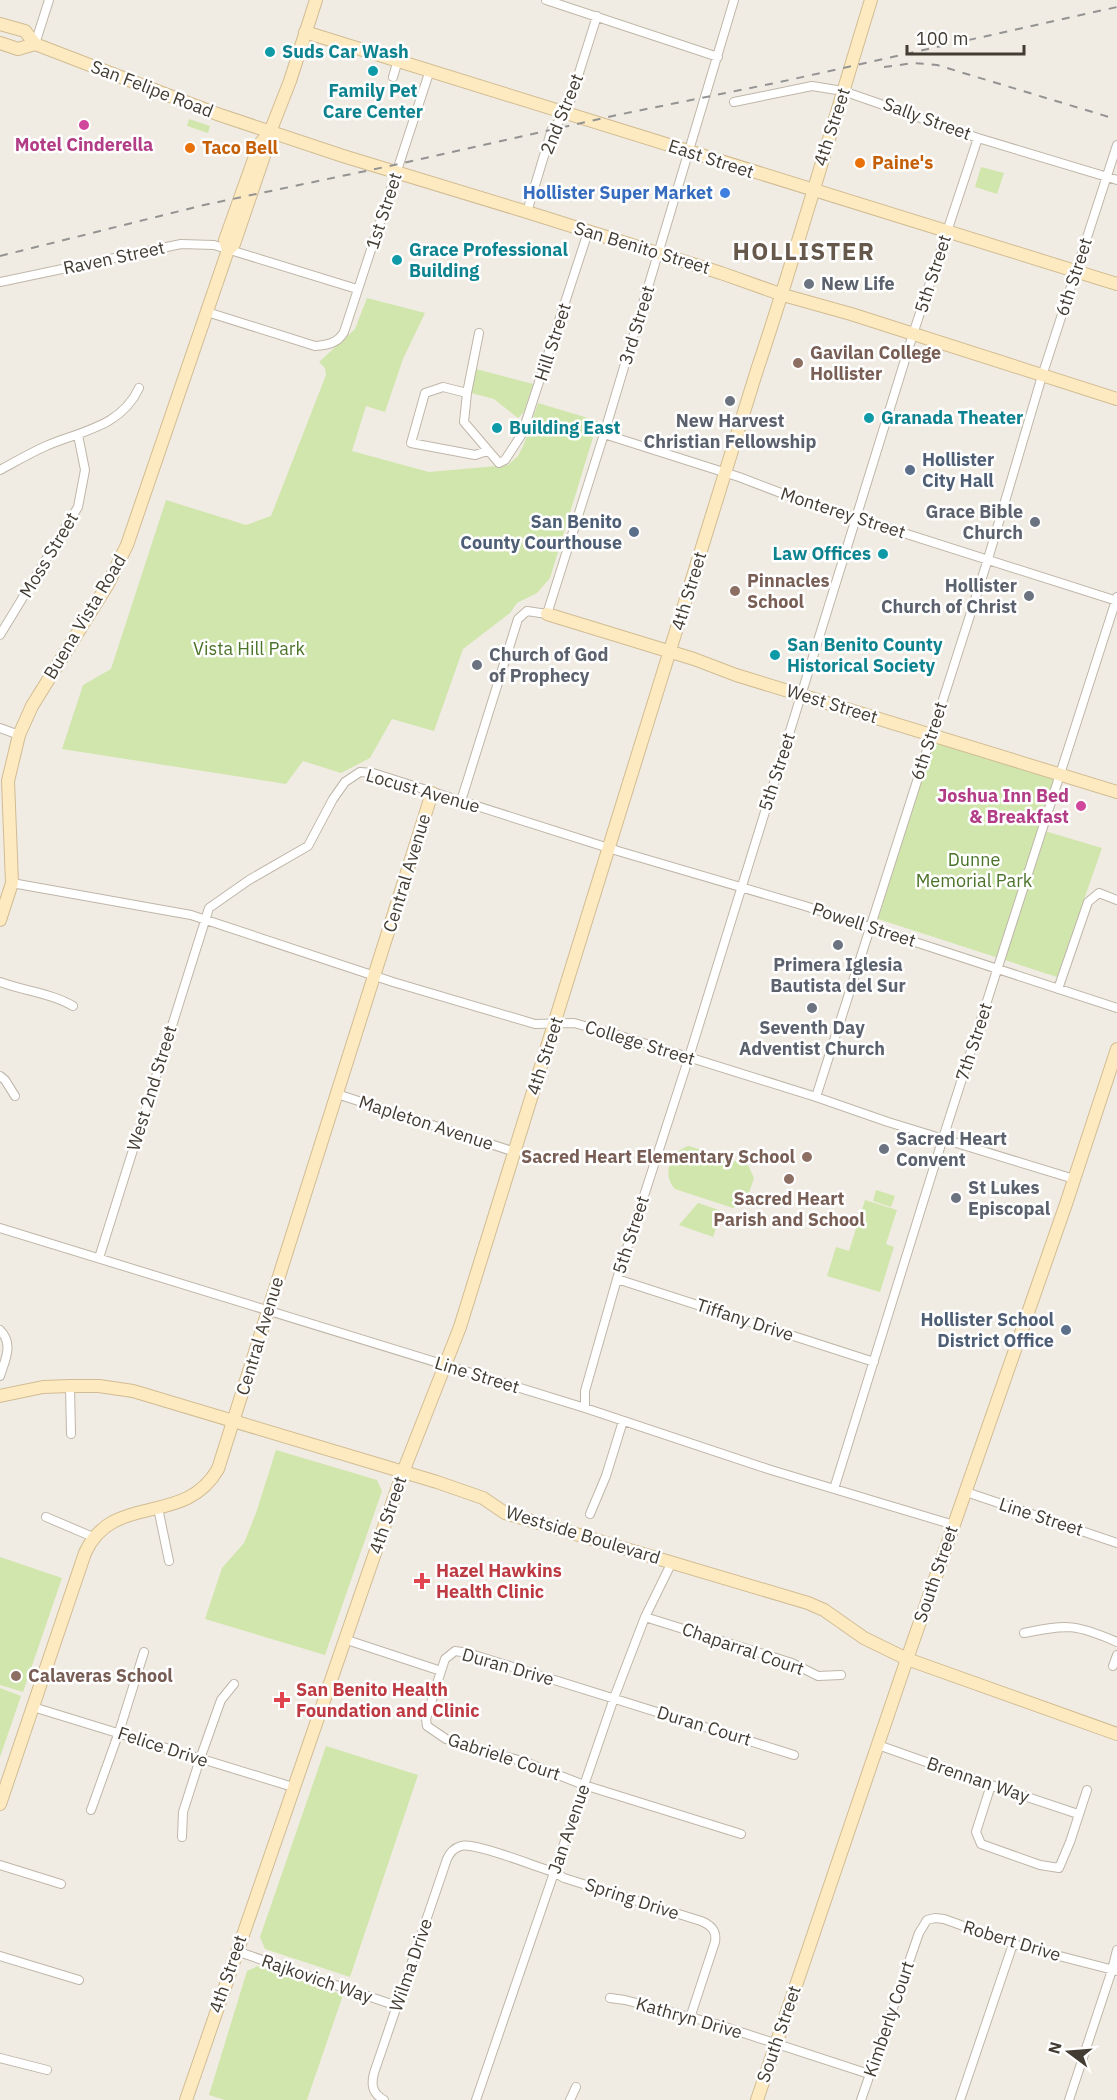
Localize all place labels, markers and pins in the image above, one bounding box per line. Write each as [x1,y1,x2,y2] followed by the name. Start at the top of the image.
[282,40,409,63] place label: Suds Car Wash
[263,45,277,59] marker: Suds Car Wash
[366,64,380,78] marker: Family Pet Care Center
[323,79,423,123] place label: Family Pet Care Center
[77,118,91,132] marker: Motel Cinderella
[15,133,153,156] place label: Motel Cinderella
[202,136,279,159] place label: Taco Bell
[183,141,197,155] marker: Taco Bell
[872,151,933,174] place label: Paine's
[853,156,867,170] marker: Paine's
[523,181,713,204] place label: Hollister Super Market
[718,186,732,200] marker: Hollister Super Market
[409,238,568,282] place label: Grace Professional Building
[390,253,404,267] marker: Grace Professional Building
[821,272,895,295] place label: New Life
[802,277,816,291] marker: New Life
[810,341,941,385] place label: Gavilan College Hollister
[791,356,805,370] marker: Gavilan College Hollister
[723,394,737,408] marker: New Harvest Christian Fellowship
[881,406,1023,429] place label: Granada Theater
[644,409,816,453] place label: New Harvest Christian Fellowship
[862,411,876,425] marker: Granada Theater
[509,416,620,439] place label: Building East
[490,421,504,435] marker: Building East
[922,448,994,492] place label: Hollister City Hall
[903,463,917,477] marker: Hollister City Hall
[926,500,1023,544] place label: Grace Bible Church
[460,510,622,554] place label: San Benito County Courthouse
[1028,515,1042,529] marker: Grace Bible Church
[627,525,641,539] marker: San Benito County Courthouse
[772,542,871,565] place label: Law Offices
[876,547,890,561] marker: Law Offices
[747,569,830,613] place label: Pinnacles School
[881,574,1017,618] place label: Hollister Church of Christ
[728,584,742,598] marker: Pinnacles School
[1022,589,1036,603] marker: Hollister Church of Christ
[787,633,943,677] place label: San Benito County Historical Society
[489,643,608,687] place label: Church of God of Prophecy
[768,648,782,662] marker: San Benito County Historical Society
[470,658,484,672] marker: Church of God of Prophecy
[937,784,1069,828] place label: Joshua Inn Bed & Breakfast
[1074,799,1088,813] marker: Joshua Inn Bed & Breakfast
[831,938,845,952] marker: Primera Iglesia Bautista del Sur
[770,953,906,997] place label: Primera Iglesia Bautista del Sur
[805,1001,819,1015] marker: Seventh Day Adventist Church
[739,1016,885,1060] place label: Seventh Day Adventist Church
[896,1127,1007,1171] place label: Sacred Heart Convent
[877,1142,891,1156] marker: Sacred Heart Convent
[521,1145,796,1168] place label: Sacred Heart Elementary School
[800,1150,814,1164] marker: Sacred Heart Elementary School
[782,1172,796,1186] marker: Sacred Heart Parish and School
[968,1176,1051,1220] place label: St Lukes Episcopal
[713,1187,865,1231] place label: Sacred Heart Parish and School
[949,1191,963,1205] marker: St Lukes Episcopal
[920,1308,1055,1352] place label: Hollister School District Office
[1059,1323,1073,1337] marker: Hollister School District Office
[436,1559,562,1603] place label: Hazel Hawkins Health Clinic
[413,1572,431,1590] marker: Hazel Hawkins Health Clinic
[28,1664,173,1687] place label: Calaveras School
[9,1669,23,1683] marker: Calaveras School
[296,1678,479,1722] place label: San Benito Health Foundation and Clinic
[273,1691,291,1709] marker: San Benito Health Foundation and Clinic

